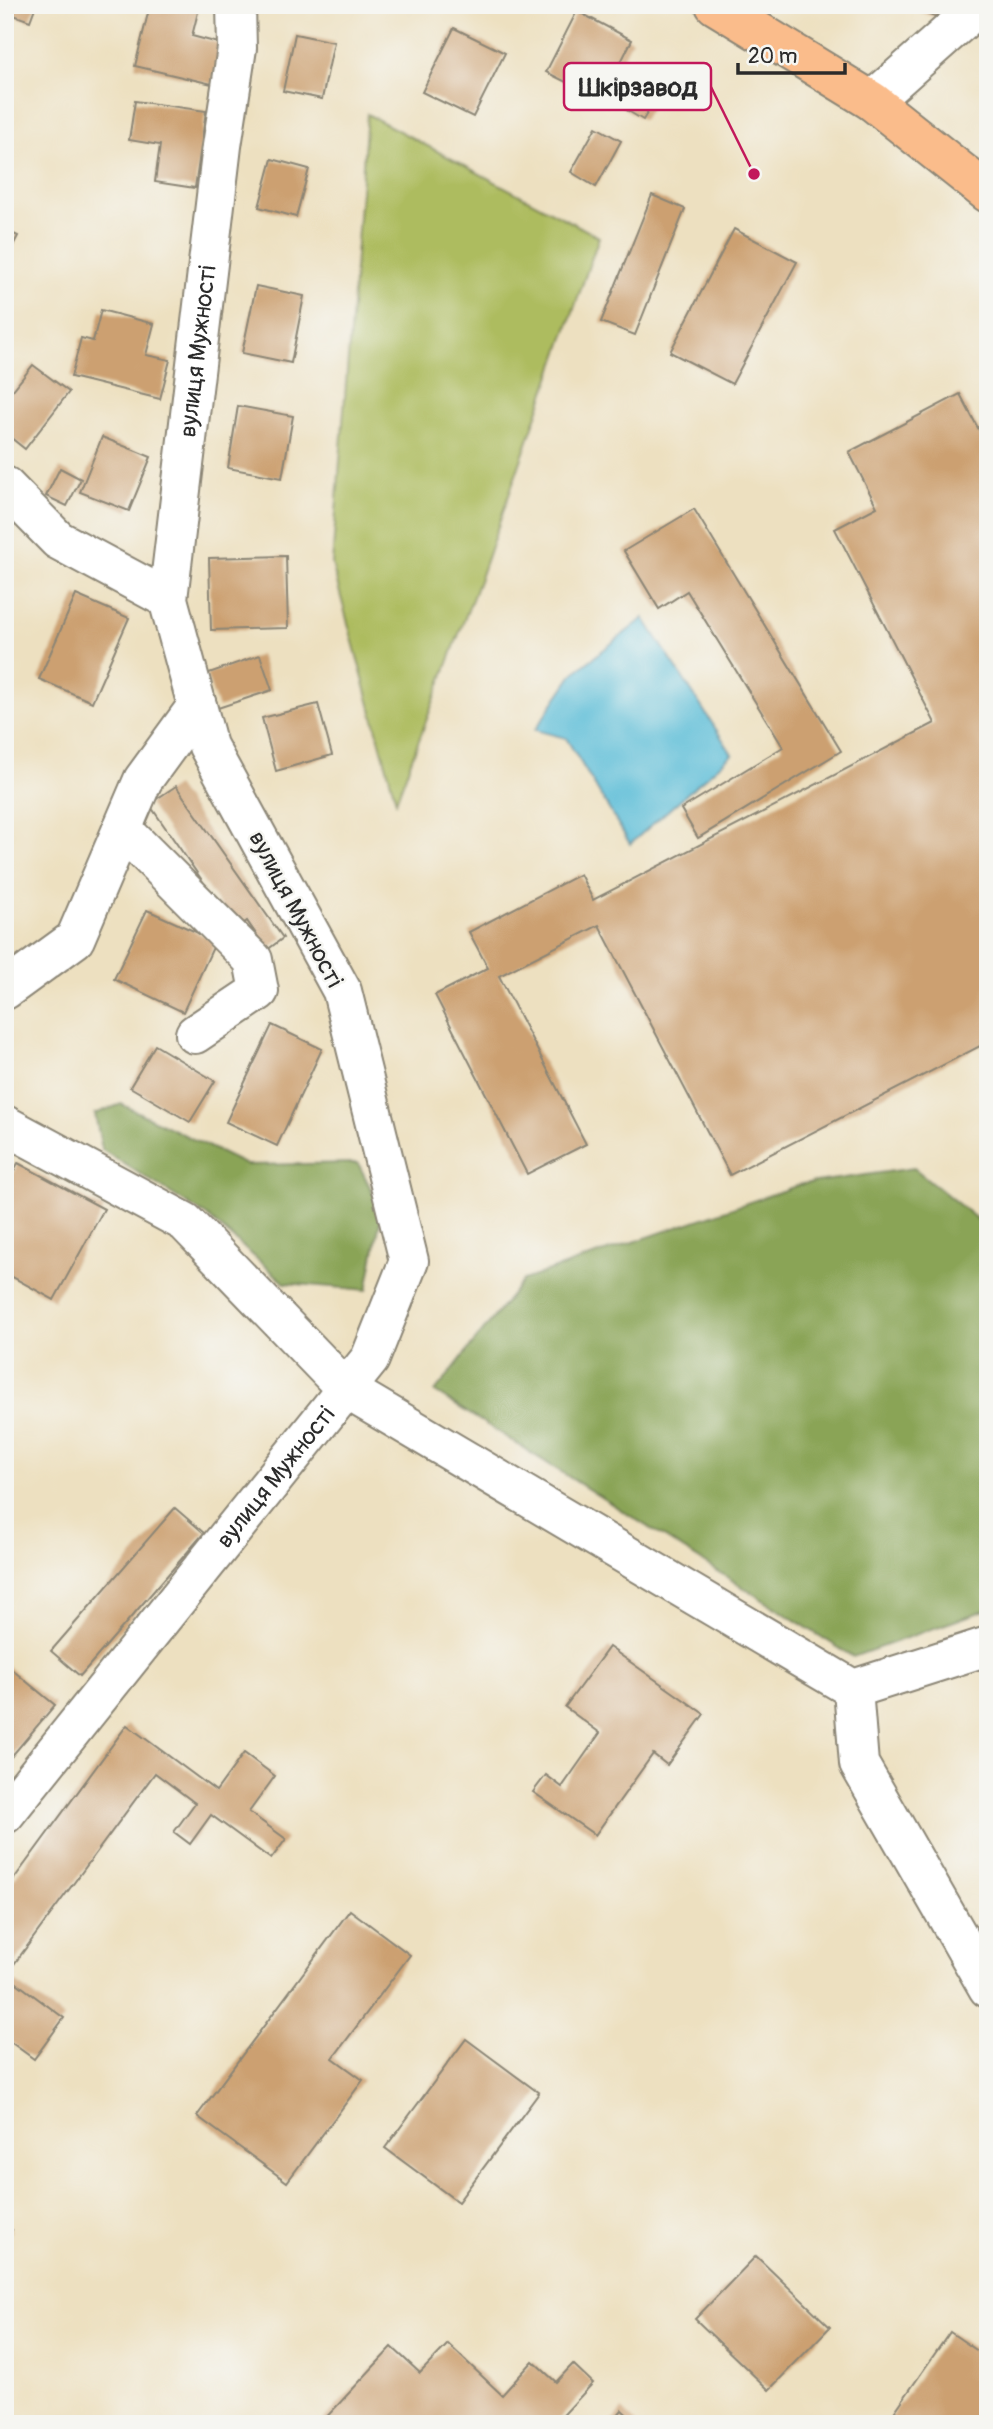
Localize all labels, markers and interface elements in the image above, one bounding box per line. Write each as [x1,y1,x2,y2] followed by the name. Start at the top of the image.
[738,32,844,76] scale bar
[748,43,797,70] text: 20 m
[564,63,711,110] callout: Шкірзавод
[578,72,698,104] text: Шкірзавод
[173,264,223,439] street label: вулиця Мужності
[242,826,349,992] street label: вулиця Мужності
[210,1401,341,1554] street label: вулиця Мужності

